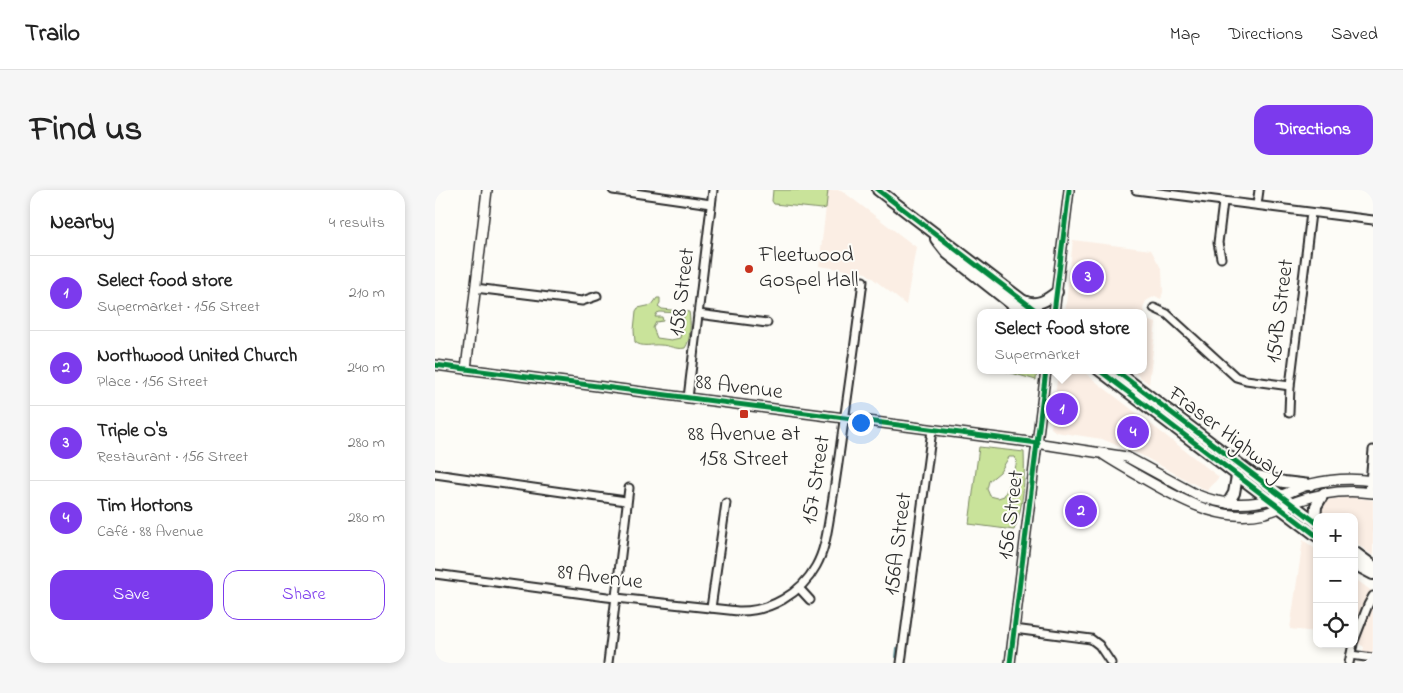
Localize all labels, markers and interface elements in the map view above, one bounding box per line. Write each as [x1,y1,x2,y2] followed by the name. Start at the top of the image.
[25,17,80,52] text: Trailo
[1170,22,1200,48] text: Map
[1228,22,1303,48] text: Directions
[1331,22,1378,48] text: Saved
[30,105,142,156] text: Find us
[1254,105,1373,155] button: Directions
[50,208,114,238] text: Nearby
[329,211,385,235] text: 4 results
[758,240,859,297] place label: Fleetwood Gospel Hall
[662,245,704,338] street label: 158 Street
[1259,257,1303,365] street label: 154B Street
[1072,258,1104,296] pin: 3
[743,263,755,275] marker: Fleetwood Gospel Hall
[97,268,232,295] text: Select food store
[63,281,69,305] text: 1
[349,281,385,305] text: 210 m
[97,295,260,319] text: Supermarket · 156 Street
[977,309,1147,374] popup
[994,316,1130,343] text: Select food store
[97,343,297,370] text: Northwood United Church
[994,343,1080,367] text: Supermarket
[62,356,70,380] text: 2
[347,356,385,380] text: 240 m
[693,367,785,409] street label: 88 Avenue
[97,370,208,394] text: Place · 156 Street
[1159,379,1291,490] street label: Fraser Highway
[1046,390,1078,428] pin: 1
[738,408,750,420] marker: 88 Avenue at 158 Street
[848,410,874,436] your location
[1117,413,1149,451] pin: 4
[97,418,168,445] text: Triple O's
[688,419,801,476] place label: 88 Avenue at 158 Street
[63,431,69,455] text: 3
[348,431,385,455] text: 280 m
[794,433,840,527] street label: 157 Street
[97,445,248,469] text: Restaurant · 156 Street
[991,468,1033,562] street label: 156 Street
[877,490,921,597] street label: 156A Street
[1065,492,1097,530] pin: 2
[97,493,193,520] text: Tim Hortons
[63,506,69,530] text: 4
[348,506,385,530] text: 280 m
[1313,513,1358,648] map controls
[1313,513,1358,558] button: +
[97,520,203,544] text: Café · 88 Avenue
[555,557,645,599] street label: 89 Avenue
[1313,558,1358,603] button: −
[50,570,213,620] button: Save
[223,570,385,620] button: Share
[1313,603,1358,648] button: locate

